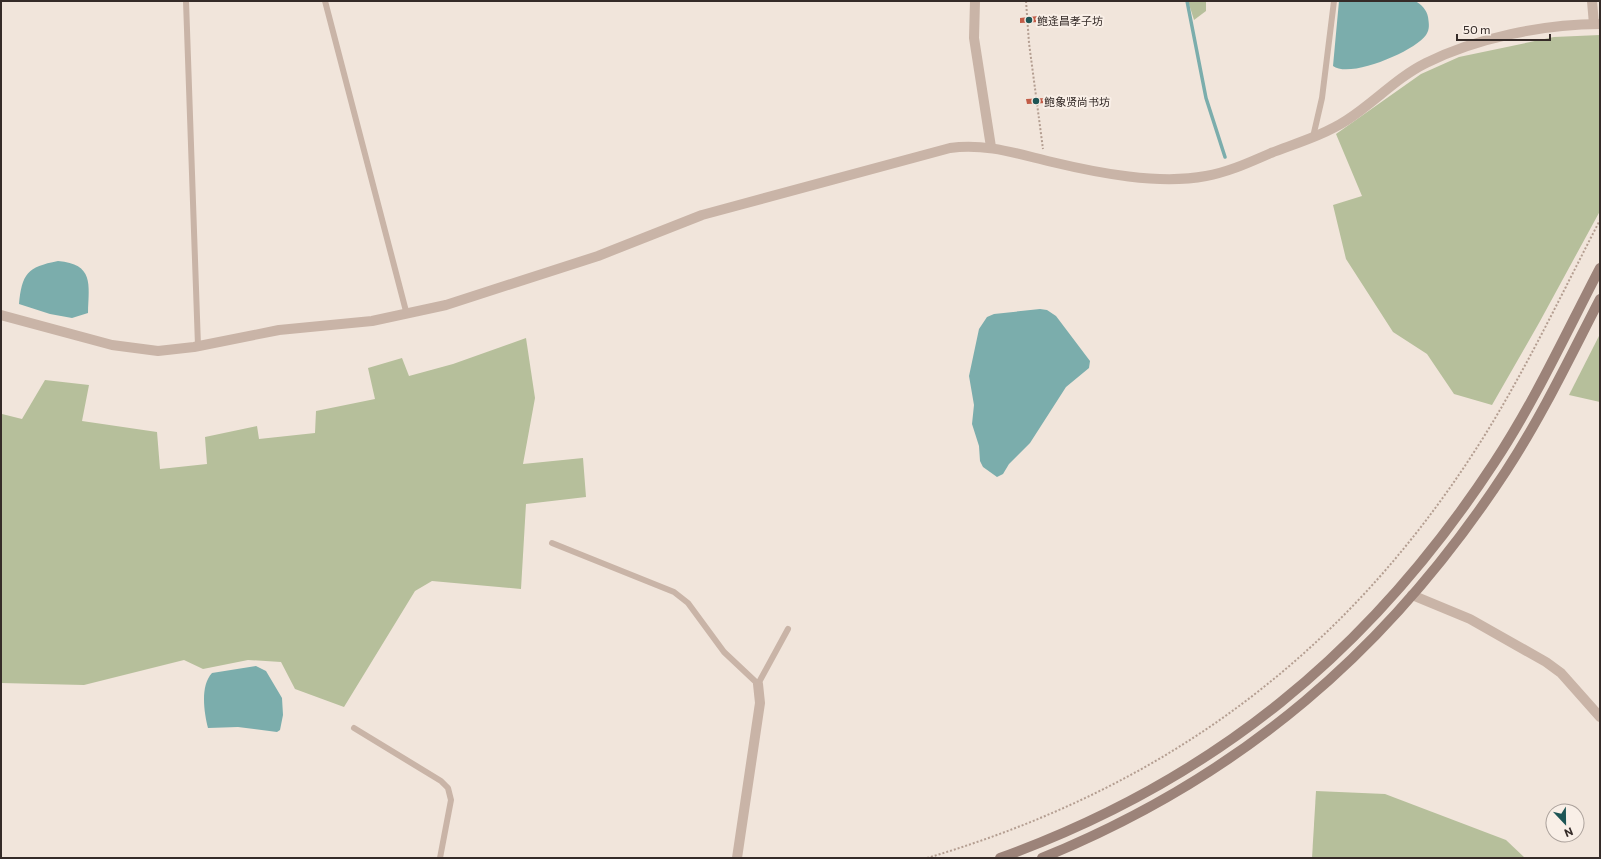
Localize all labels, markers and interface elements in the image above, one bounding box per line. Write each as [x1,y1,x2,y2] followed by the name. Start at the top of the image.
[1037,14,1103,27] place label: 鲍逢昌孝子坊
[1024,15,1034,25] marker: 鲍逢昌孝子坊
[1457,16,1550,42] scale bar
[1463,22,1491,36] text: 50 m
[1044,95,1110,108] place label: 鲍象贤尚书坊
[1031,96,1041,106] marker: 鲍象贤尚书坊
[1545,803,1585,843] north arrow
[1563,825,1575,840] text: N

